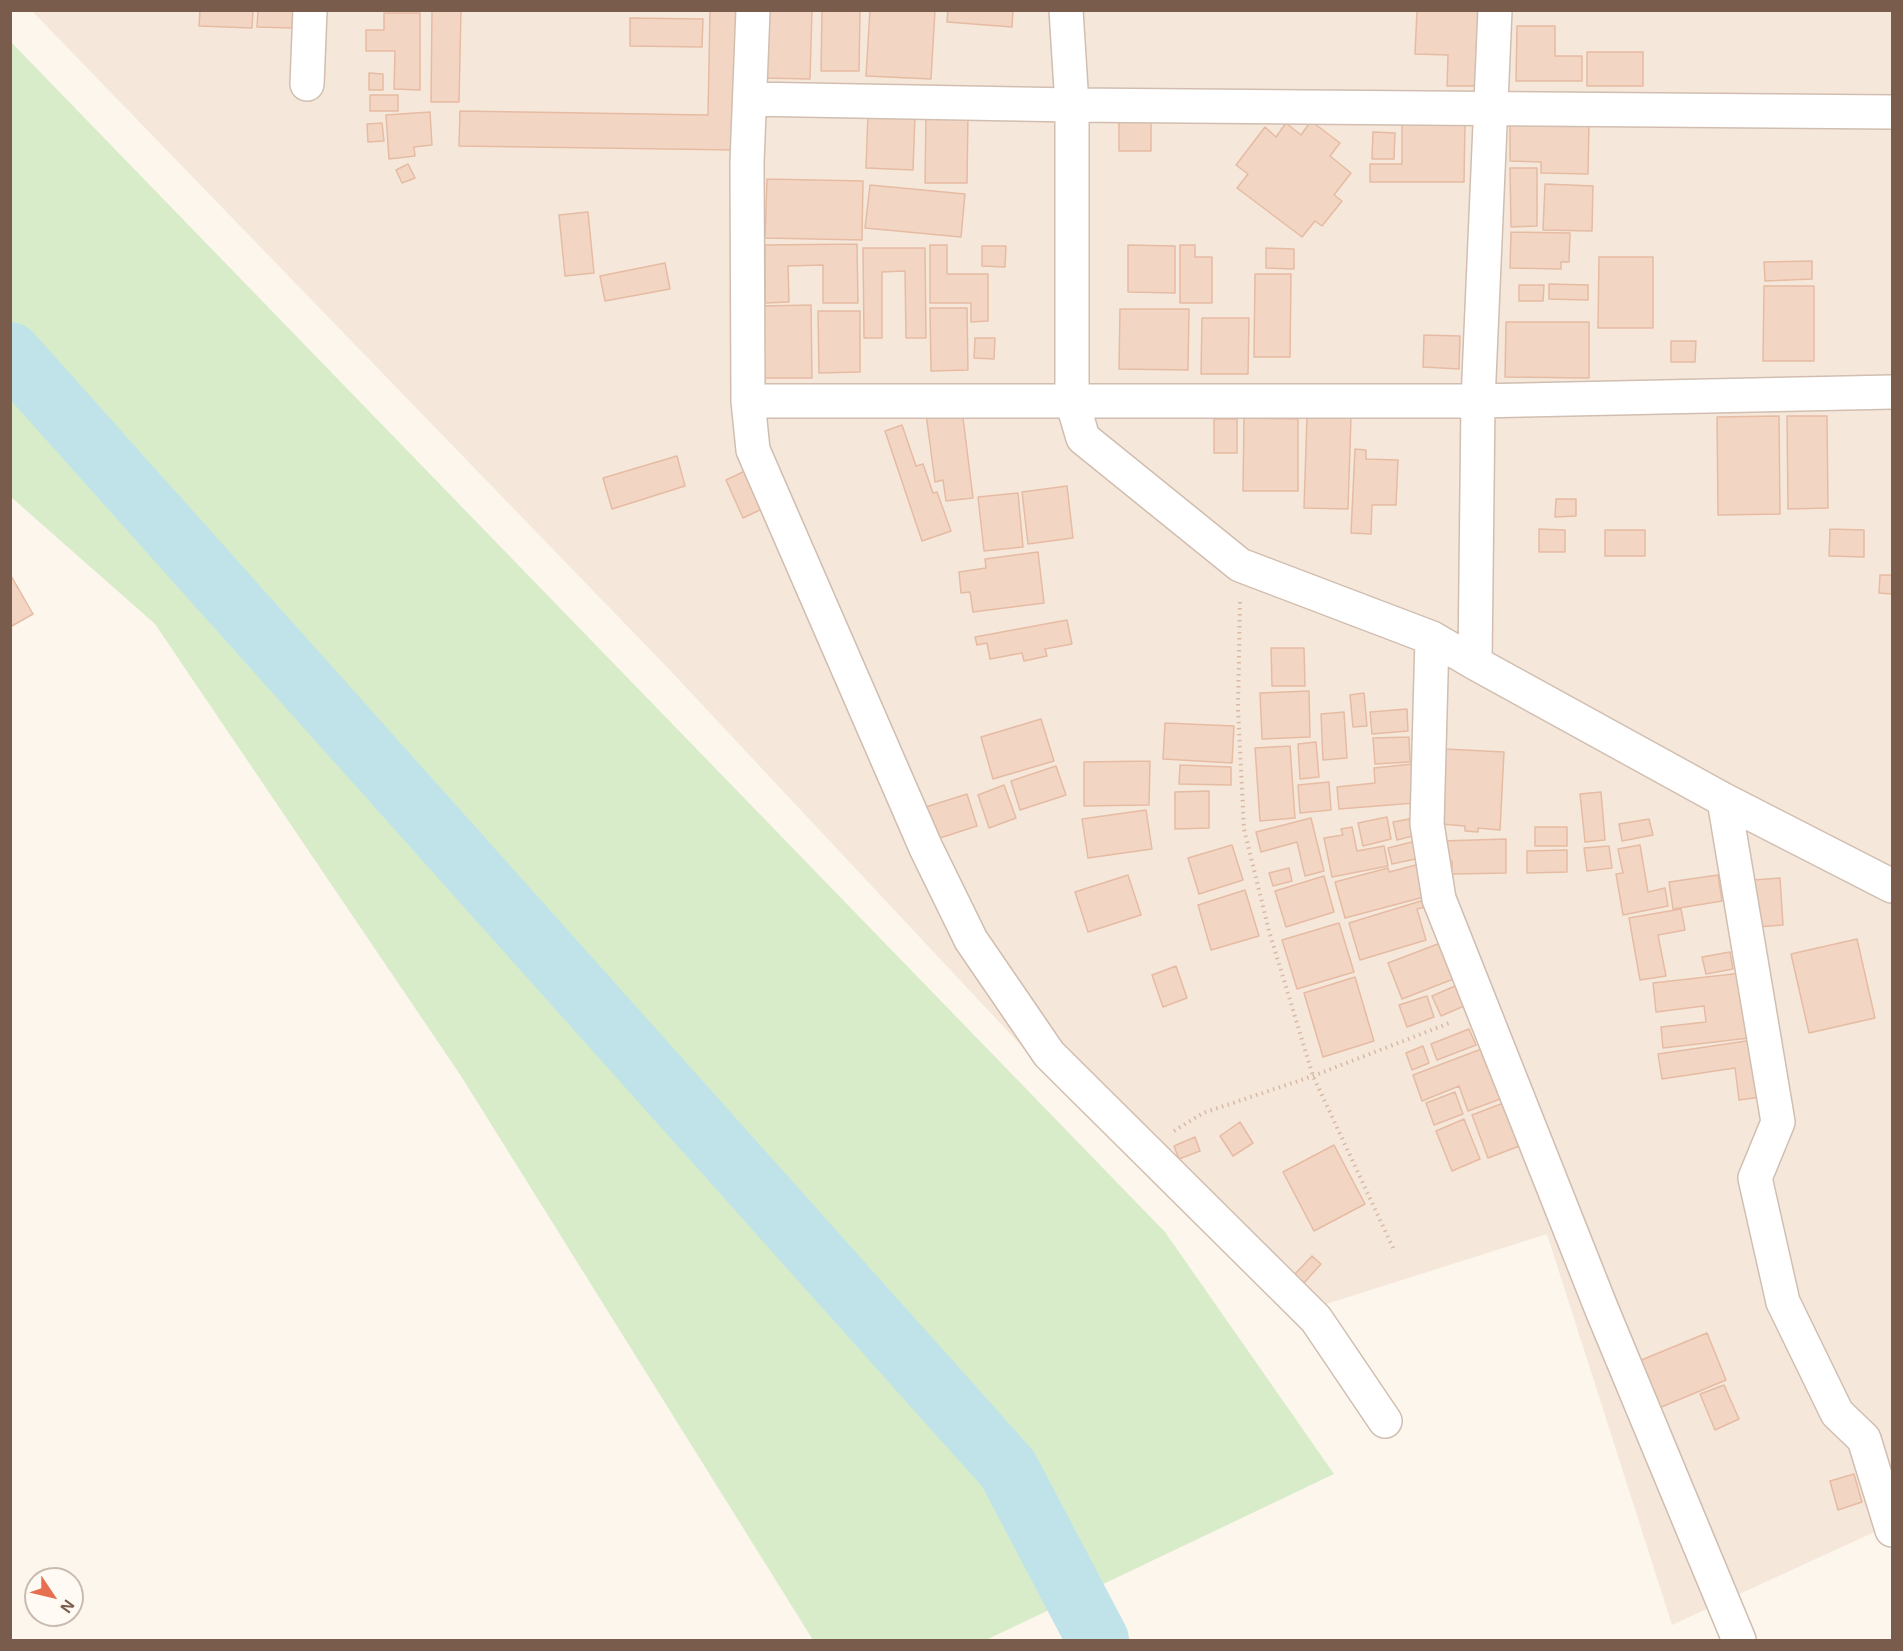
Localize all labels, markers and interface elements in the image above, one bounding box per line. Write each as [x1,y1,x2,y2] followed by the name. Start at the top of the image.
[24,1567,84,1627] north arrow
[57,1597,78,1616] text: N

